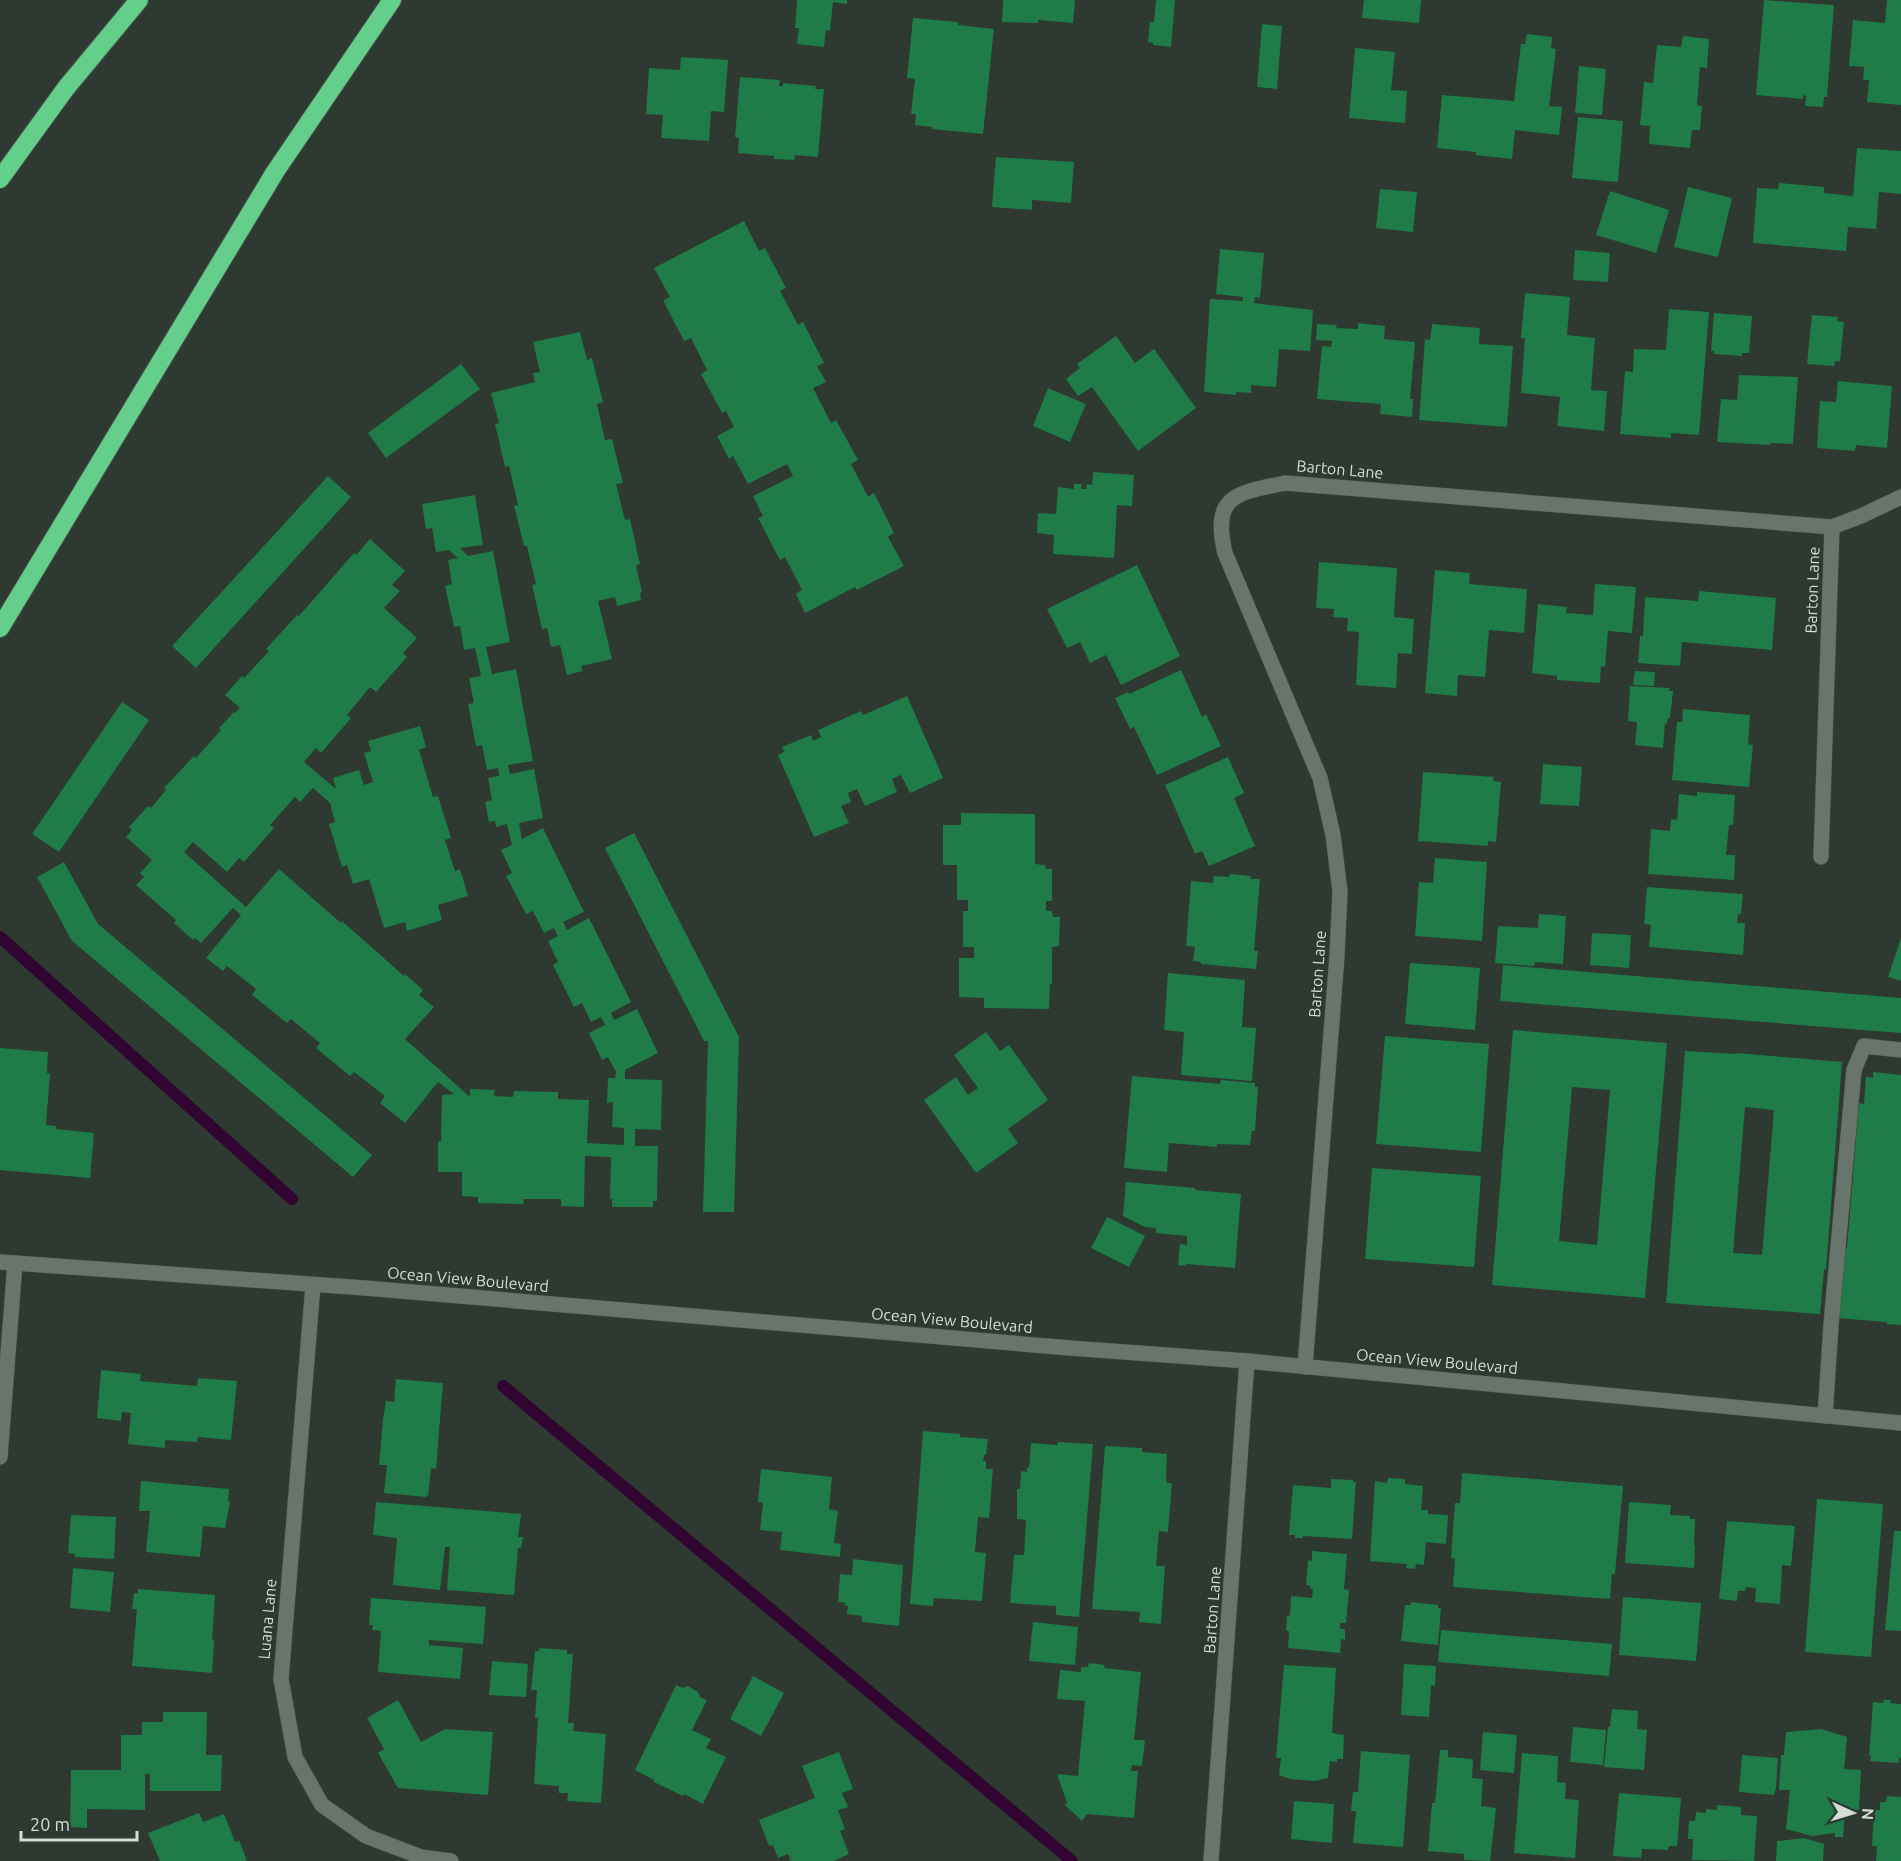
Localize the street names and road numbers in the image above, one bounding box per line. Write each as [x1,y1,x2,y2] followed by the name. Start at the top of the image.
[1296,456,1384,482] street label: Barton Lane
[1801,546,1823,634] street label: Barton Lane
[1305,930,1329,1018] street label: Barton Lane
[386,1263,550,1295] street label: Ocean View Boulevard
[870,1304,1034,1336] street label: Ocean View Boulevard
[1355,1345,1519,1377] street label: Ocean View Boulevard
[1200,1566,1224,1654] street label: Barton Lane
[255,1578,279,1660] street label: Luana Lane

